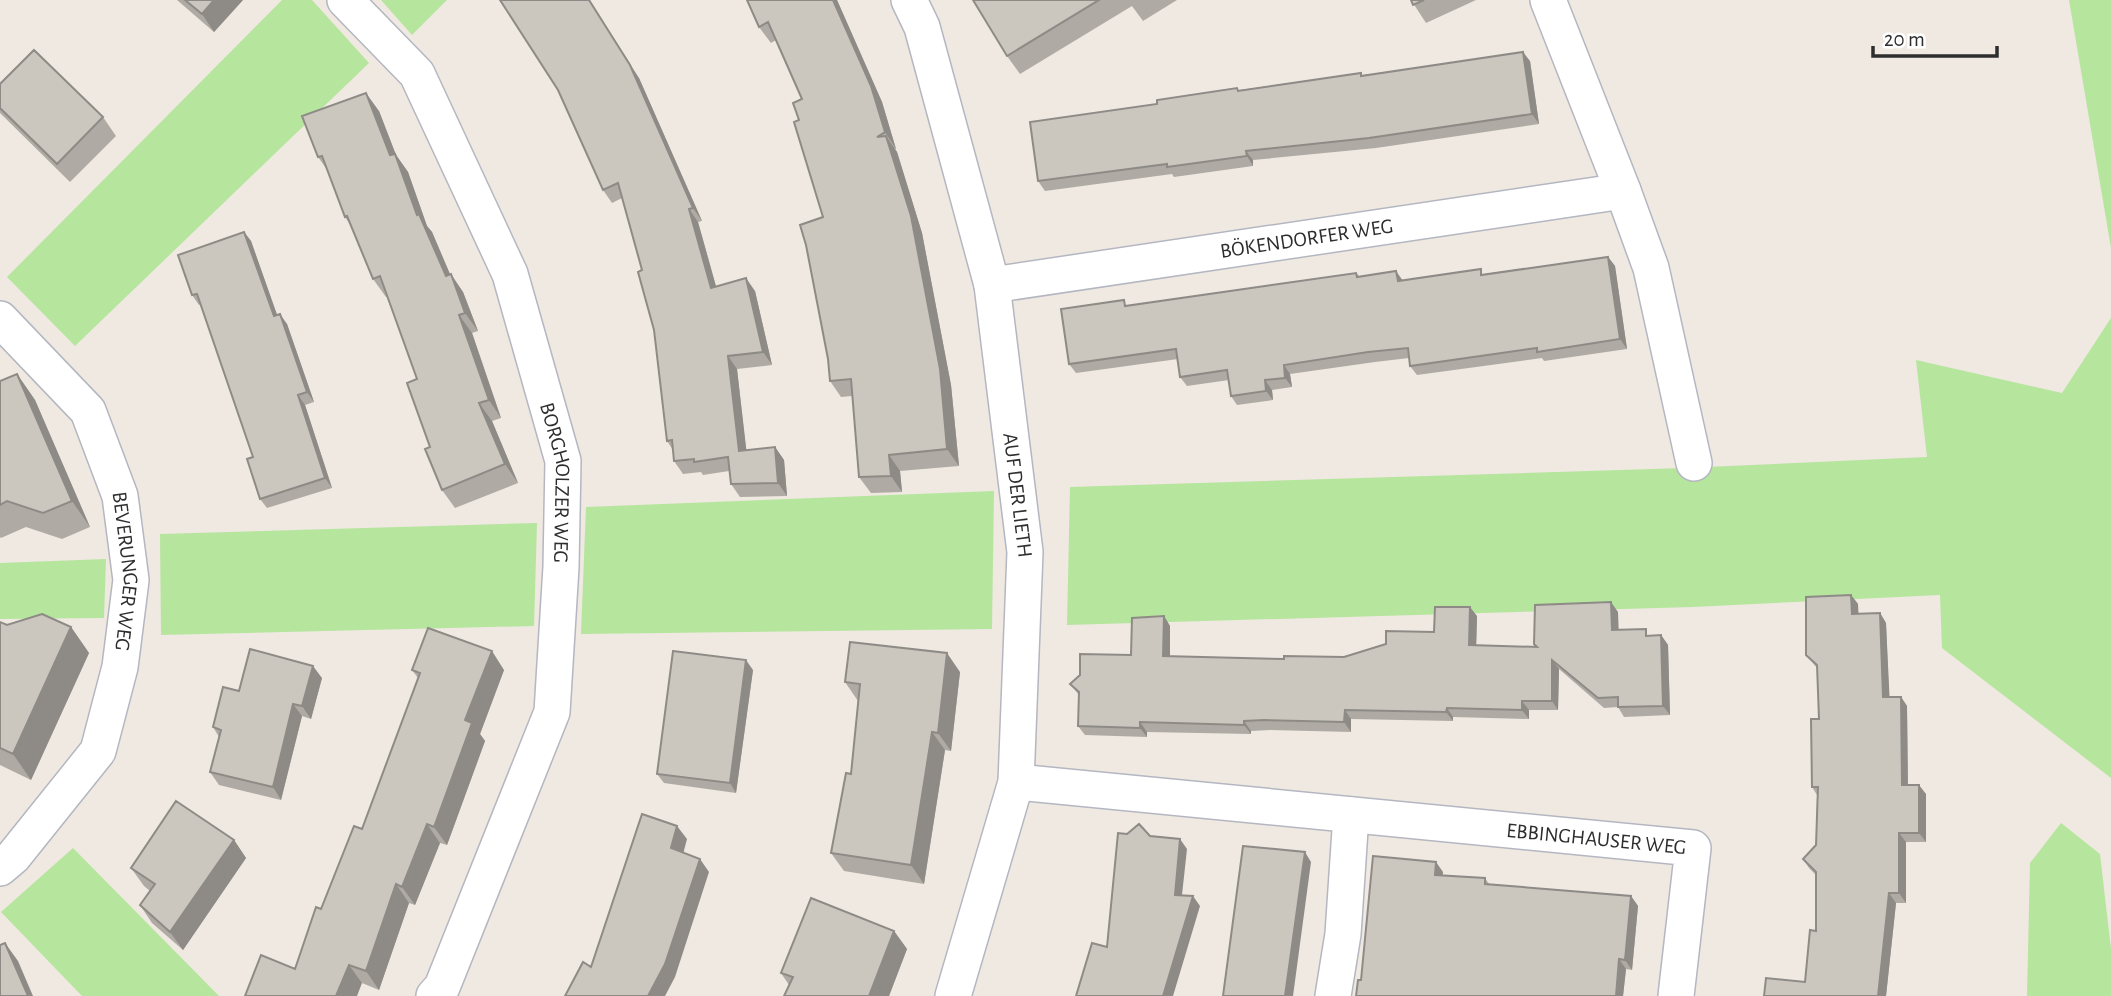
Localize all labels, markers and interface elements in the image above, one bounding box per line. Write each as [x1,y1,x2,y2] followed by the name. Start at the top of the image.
[1873,14,1997,58] scale bar
[1884,29,1925,50] text: 20 m
[1219,215,1394,261] street label: BÖKENDORFER WEG
[536,400,574,563] street label: BORGHOLZER WEG
[1000,432,1036,559] street label: AUF DER LIETH
[109,490,142,652] street label: BEVERUNGER WEG
[1505,819,1687,858] street label: EBBINGHAUSER WEG

